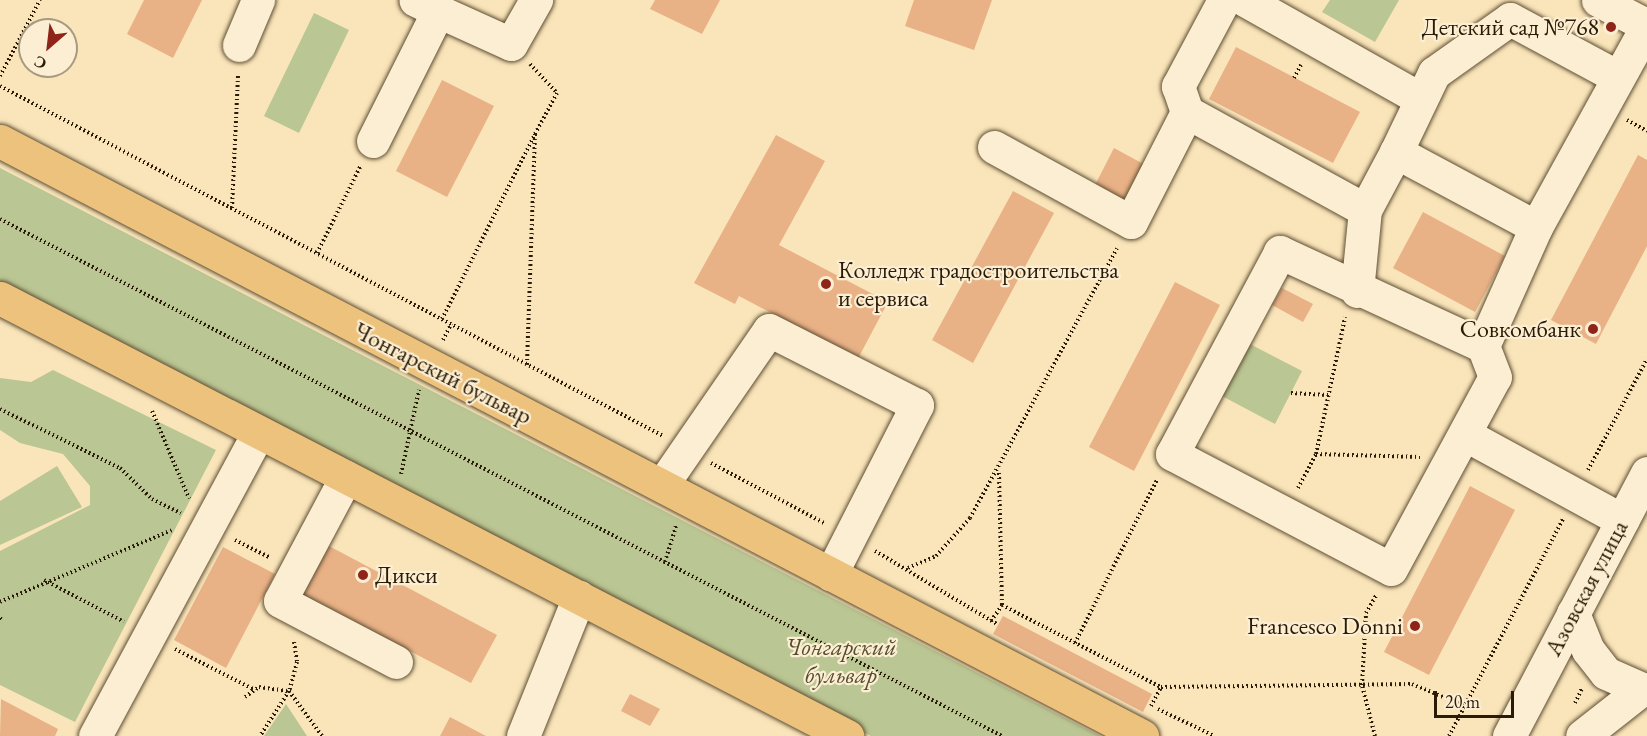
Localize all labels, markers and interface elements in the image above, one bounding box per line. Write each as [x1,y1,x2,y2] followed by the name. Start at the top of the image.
[1422,13,1599,41] place label: Детский сад №768
[18,18,78,78] north arrow
[1604,20,1618,34] marker: Детский сад №768
[30,51,50,75] text: С
[838,256,1119,312] place label: Колледж градостроительства и сервиса
[819,277,833,291] marker: Колледж градостроительства и сервиса
[1460,315,1581,343] place label: Совкомбанк
[349,316,537,430] street label: Чонгарский бульвар
[1586,322,1600,336] marker: Совкомбанк
[1538,515,1634,661] street label: Азовская улица
[375,561,438,589] place label: Дикси
[356,568,370,582] marker: Дикси
[1247,612,1403,640] place label: Francesco Donni
[1408,619,1422,633] marker: Francesco Donni
[786,633,896,689] park label: Чонгарский бульвар
[1437,679,1516,717] scale bar
[1445,690,1480,713] text: 20 m

